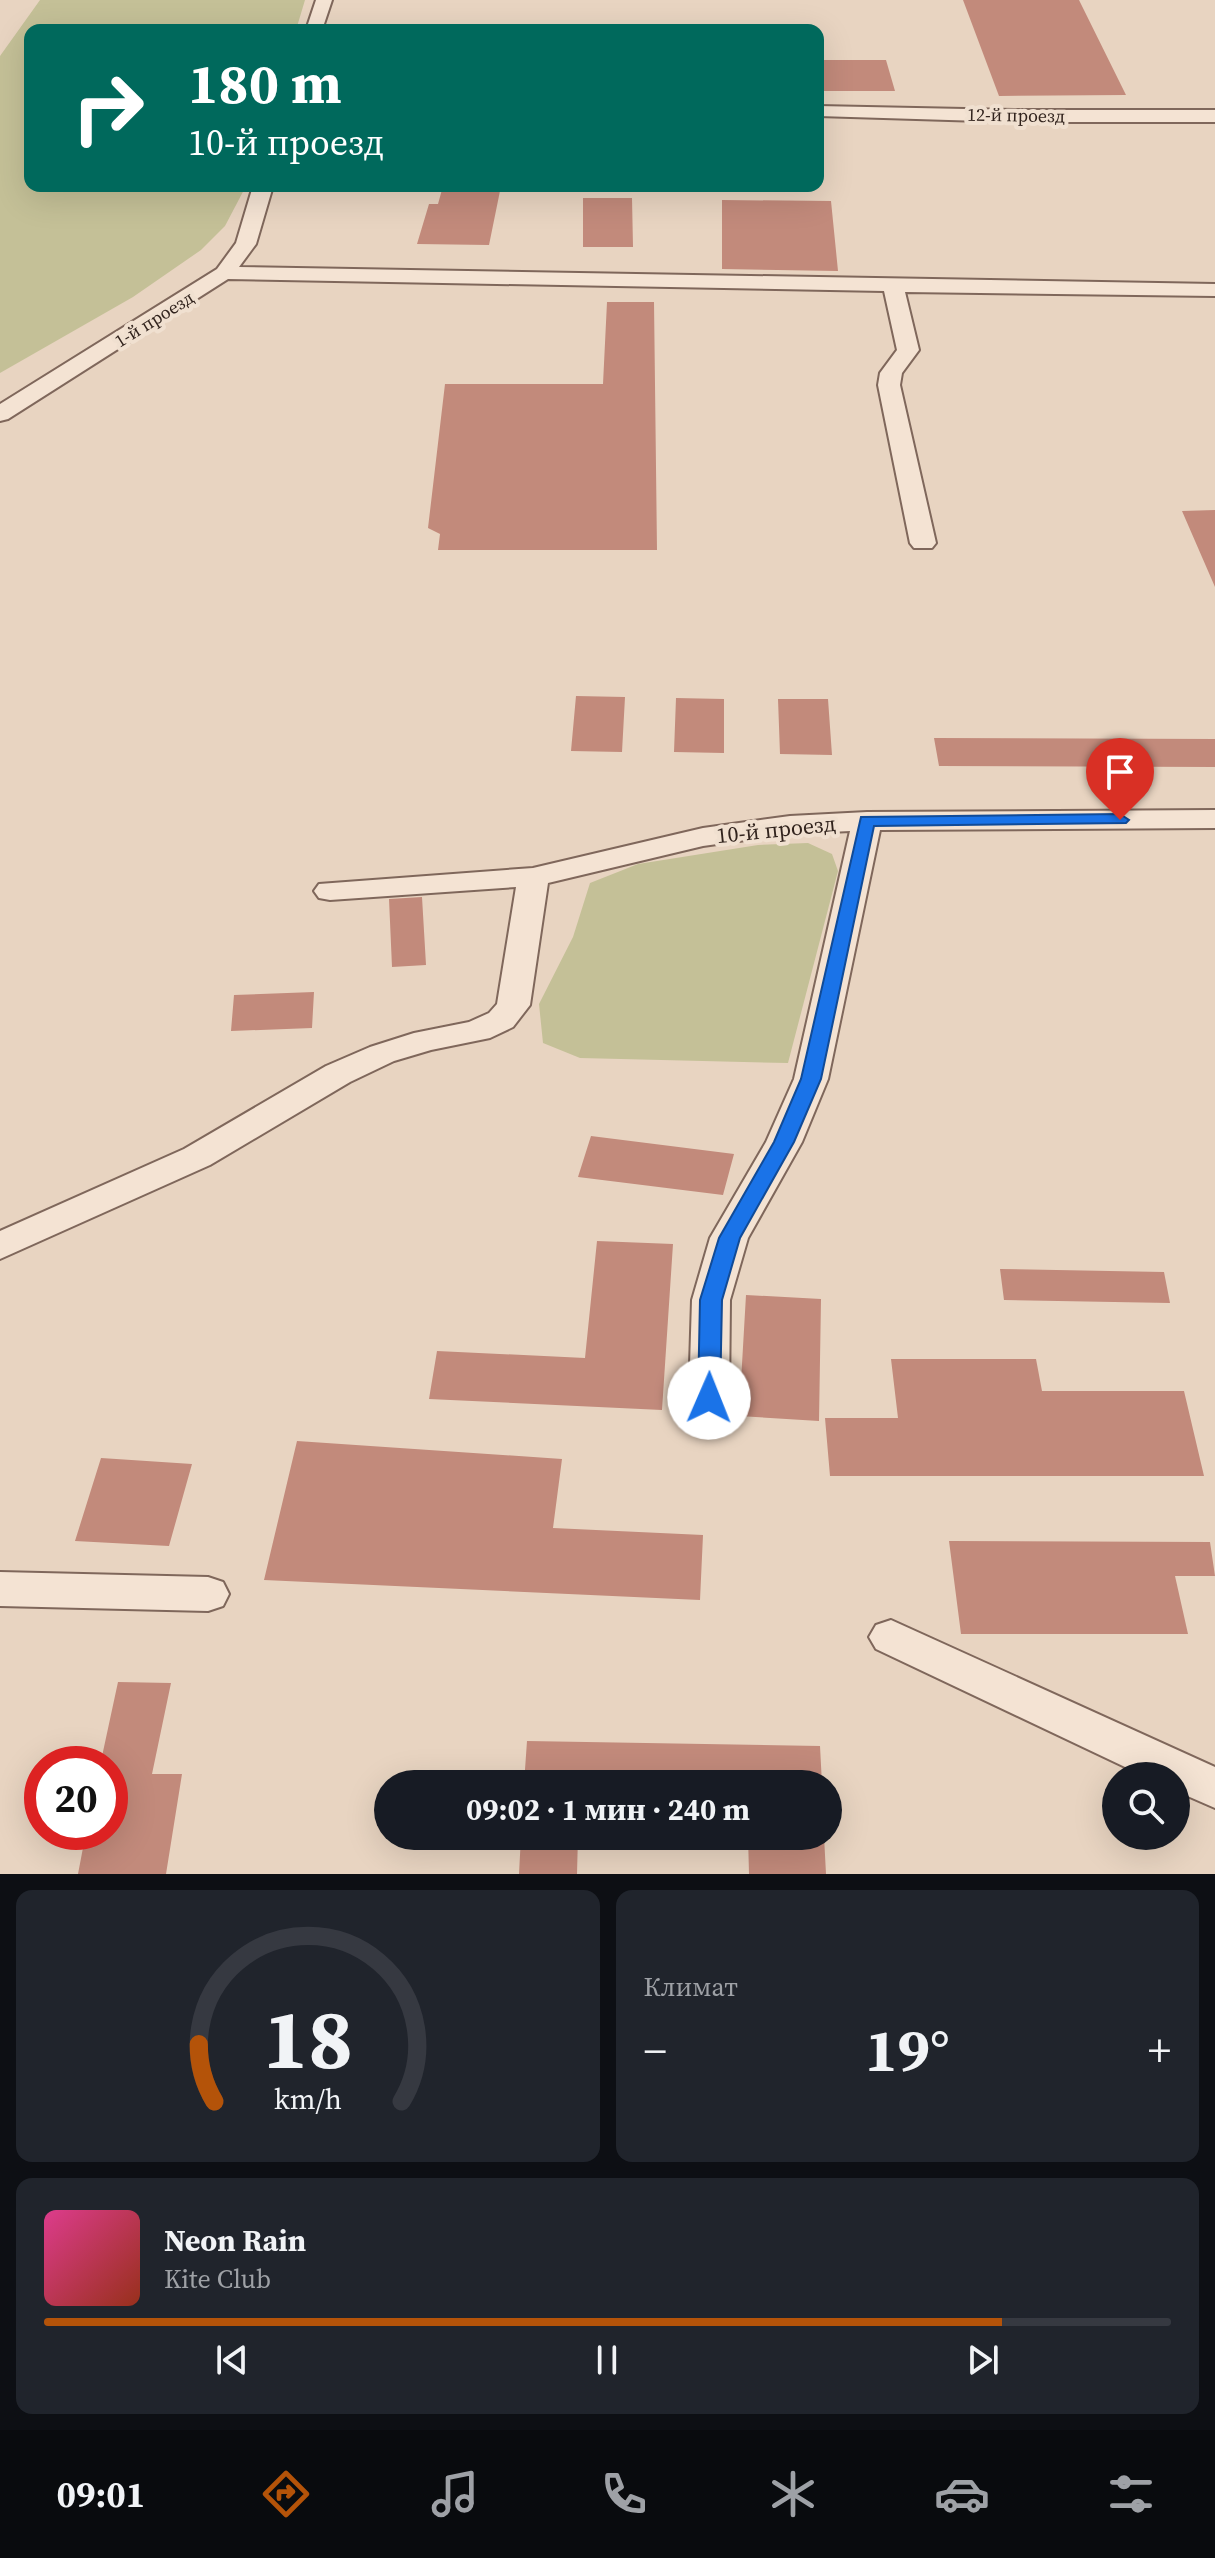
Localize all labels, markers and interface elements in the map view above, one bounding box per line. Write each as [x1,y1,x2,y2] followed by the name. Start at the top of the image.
[188,45,342,122] text: 180 m
[56,56,160,160] icon: right
[967,102,1065,128] street label: 12-й проезд
[188,118,384,167] text: 10-й проезд
[110,285,198,353] street label: 1-й проезд
[1086,738,1154,820] pin
[1098,750,1142,794] icon: arrive
[715,808,837,850] street label: 10-й проезд
[667,1356,751,1440] position arrow
[24,1746,128,1850] speed limit sign: 20
[1102,1762,1190,1850] map controls
[1102,1762,1190,1850] button: search
[466,1789,750,1830] text: 09:02 · 1 мин · 240 m
[644,1969,738,2005] text: Климат
[263,1982,353,2096] text: 18
[865,2009,950,2091] text: 19°
[644,2020,667,2081] text: −
[1148,2020,1171,2081] text: +
[274,2079,342,2119] text: km/h
[164,2220,306,2261] text: Neon Rain
[164,2261,271,2297] text: Kite Club
[210,2338,254,2382] icon: previous
[585,2338,629,2382] icon: pause
[961,2338,1005,2382] icon: next
[258,2466,314,2522] icon: directions
[427,2466,483,2522] icon: music
[596,2466,652,2522] icon: phone
[765,2466,821,2522] icon: climate
[934,2466,990,2522] icon: car
[1103,2466,1159,2522] icon: filters
[56,2470,145,2519] text: 09:01

